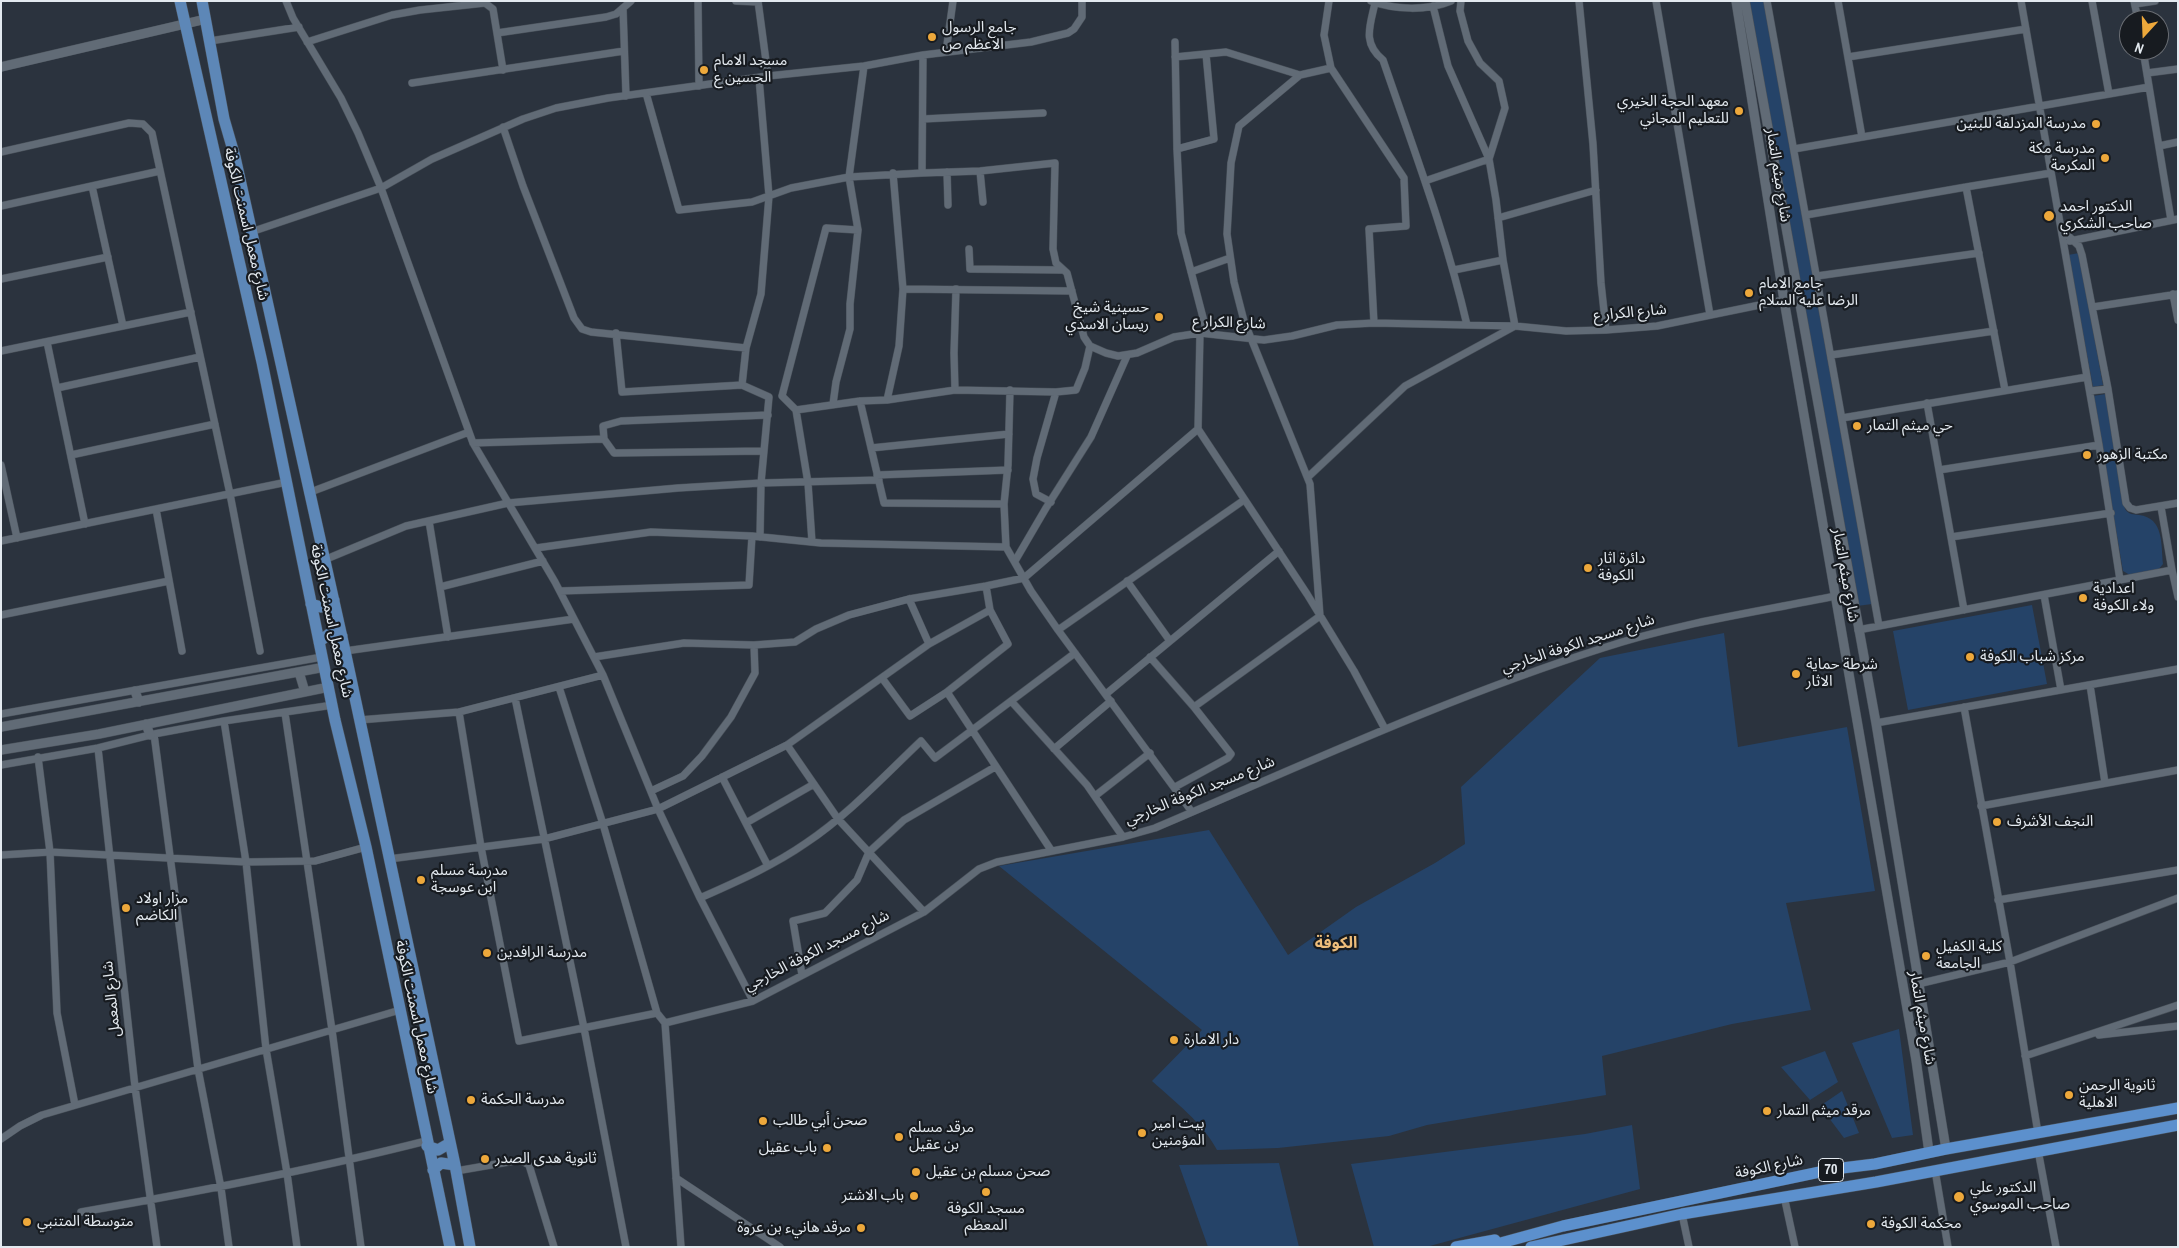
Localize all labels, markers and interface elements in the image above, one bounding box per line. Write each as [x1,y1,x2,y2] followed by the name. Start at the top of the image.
[2119,10,2169,60] north arrow
[942,19,1017,54] place label: جامع الرسول الاعظم ص
[926,31,938,43] marker: جامع الرسول الاعظم ص
[2132,38,2146,58] text: N
[714,52,787,87] place label: مسجد الامام الحسين ع
[698,64,710,76] marker: مسجد الامام الحسين ع
[1617,93,1729,128] place label: معهد الحجة الخيري للتعليم المجاني
[1733,105,1745,117] marker: معهد الحجة الخيري للتعليم المجاني
[1957,115,2086,133] place label: مدرسة المزدلفة للبنين
[2090,118,2102,130] marker: مدرسة المزدلفة للبنين
[1762,127,1794,223] street label: شارع ميثم التمار
[2029,140,2095,175] place label: مدرسة مكة المكرمة
[220,146,272,302] street label: شارع معمل اسمنت الكوفة
[2099,152,2111,164] marker: مدرسة مكة المكرمة
[2060,198,2152,233] place label: الدكتور احمد صاحب الشكري
[2042,209,2056,223] marker: الدكتور احمد صاحب الشكري
[1759,275,1858,310] place label: جامع الامام الرضا عليه السلام
[1743,287,1755,299] marker: جامع الامام الرضا عليه السلام
[1065,299,1149,334] place label: حسينية شيخ ريسان الاسدي
[1593,301,1667,325] street label: شارع الكرار ع
[1153,311,1165,323] marker: حسينية شيخ ريسان الاسدي
[1192,313,1266,333] street label: شارع الكرار ع
[1867,417,1953,435] place label: حي ميثم التمار
[1851,420,1863,432] marker: حي ميثم التمار
[2097,446,2168,464] place label: مكتبة الزهور
[2081,449,2093,461] marker: مكتبة الزهور
[1828,527,1862,623] street label: شارع ميثم التمار
[306,543,356,699] street label: شارع معمل اسمنت الكوفة
[1598,550,1646,585] place label: دائرة اثار الكوفة
[1582,562,1594,574] marker: دائرة اثار الكوفة
[2093,580,2154,615] place label: اعدادية ولاء الكوفة
[2077,592,2089,604] marker: اعدادية ولاء الكوفة
[1499,611,1657,677] street label: شارع مسجد الكوفة الخارجي
[1980,648,2085,666] place label: مركز شباب الكوفة
[1964,651,1976,663] marker: مركز شباب الكوفة
[1806,656,1878,691] place label: شرطة حماية الاثار
[1790,668,1802,680] marker: شرطة حماية الاثار
[1122,753,1278,829] street label: شارع مسجد الكوفة الخارجي
[2007,813,2093,831] place label: النجف الأشرف
[1991,816,2003,828] marker: النجف الأشرف
[431,862,508,897] place label: مدرسة مسلم ابن عوسجة
[415,874,427,886] marker: مدرسة مسلم ابن عوسجة
[136,890,188,925] place label: مزار اولاد الكاضم
[120,902,132,914] marker: مزار اولاد الكاضم
[742,907,892,995] street label: شارع مسجد الكوفة الخارجي
[1315,934,1357,954] district label: الكوفة
[1936,938,2002,973] place label: كلية الكفيل الجامعة
[391,939,441,1095] street label: شارع معمل اسمنت الكوفة
[497,944,587,962] place label: مدرسة الرافدين
[481,947,493,959] marker: مدرسة الرافدين
[1920,950,1932,962] marker: كلية الكفيل الجامعة
[99,960,125,1038] street label: شارع المعمل
[1905,970,1939,1066] street label: شارع ميثم التمار
[1184,1031,1239,1049] place label: دار الامارة
[1168,1034,1180,1046] marker: دار الامارة
[2079,1077,2155,1112] place label: ثانوية الرحمن الاهلية
[2063,1089,2075,1101] marker: ثانوية الرحمن الاهلية
[481,1091,565,1109] place label: مدرسة الحكمة
[465,1094,477,1106] marker: مدرسة الحكمة
[1777,1102,1871,1120] place label: مرقد ميثم التمار
[1761,1105,1773,1117] marker: مرقد ميثم التمار
[773,1112,867,1130] place label: صحن أبي طالب
[757,1115,769,1127] marker: صحن أبي طالب
[1152,1115,1205,1150] place label: بيت امير المؤمنين
[909,1119,974,1154] place label: مرقد مسلم بن عقيل
[1136,1127,1148,1139] marker: بيت امير المؤمنين
[893,1131,905,1143] marker: مرقد مسلم بن عقيل
[759,1139,817,1157] place label: باب عقيل
[821,1142,833,1154] marker: باب عقيل
[495,1150,597,1168] place label: ثانوية هدى الصدر
[1733,1151,1805,1183] street label: شارع الكوفة
[479,1153,491,1165] marker: ثانوية هدى الصدر
[1818,1158,1844,1182] road number: 70
[926,1163,1050,1181] place label: صحن مسلم بن عقيل
[910,1166,922,1178] marker: صحن مسلم بن عقيل
[1970,1179,2070,1214] place label: الدكتور علي صاحب الموسوي
[980,1186,992,1198] marker: مسجد الكوفة المعظم
[842,1187,904,1205] place label: باب الاشتر
[908,1190,920,1202] marker: باب الاشتر
[1952,1190,1966,1204] marker: الدكتور علي صاحب الموسوي
[947,1200,1025,1235] place label: مسجد الكوفة المعظم
[37,1213,134,1231] place label: متوسطة المتنبي
[1881,1215,1962,1233] place label: محكمة الكوفة
[21,1216,33,1228] marker: متوسطة المتنبي
[1865,1218,1877,1230] marker: محكمة الكوفة
[737,1219,851,1237] place label: مرقد هانيء بن عروة
[855,1222,867,1234] marker: مرقد هانيء بن عروة

